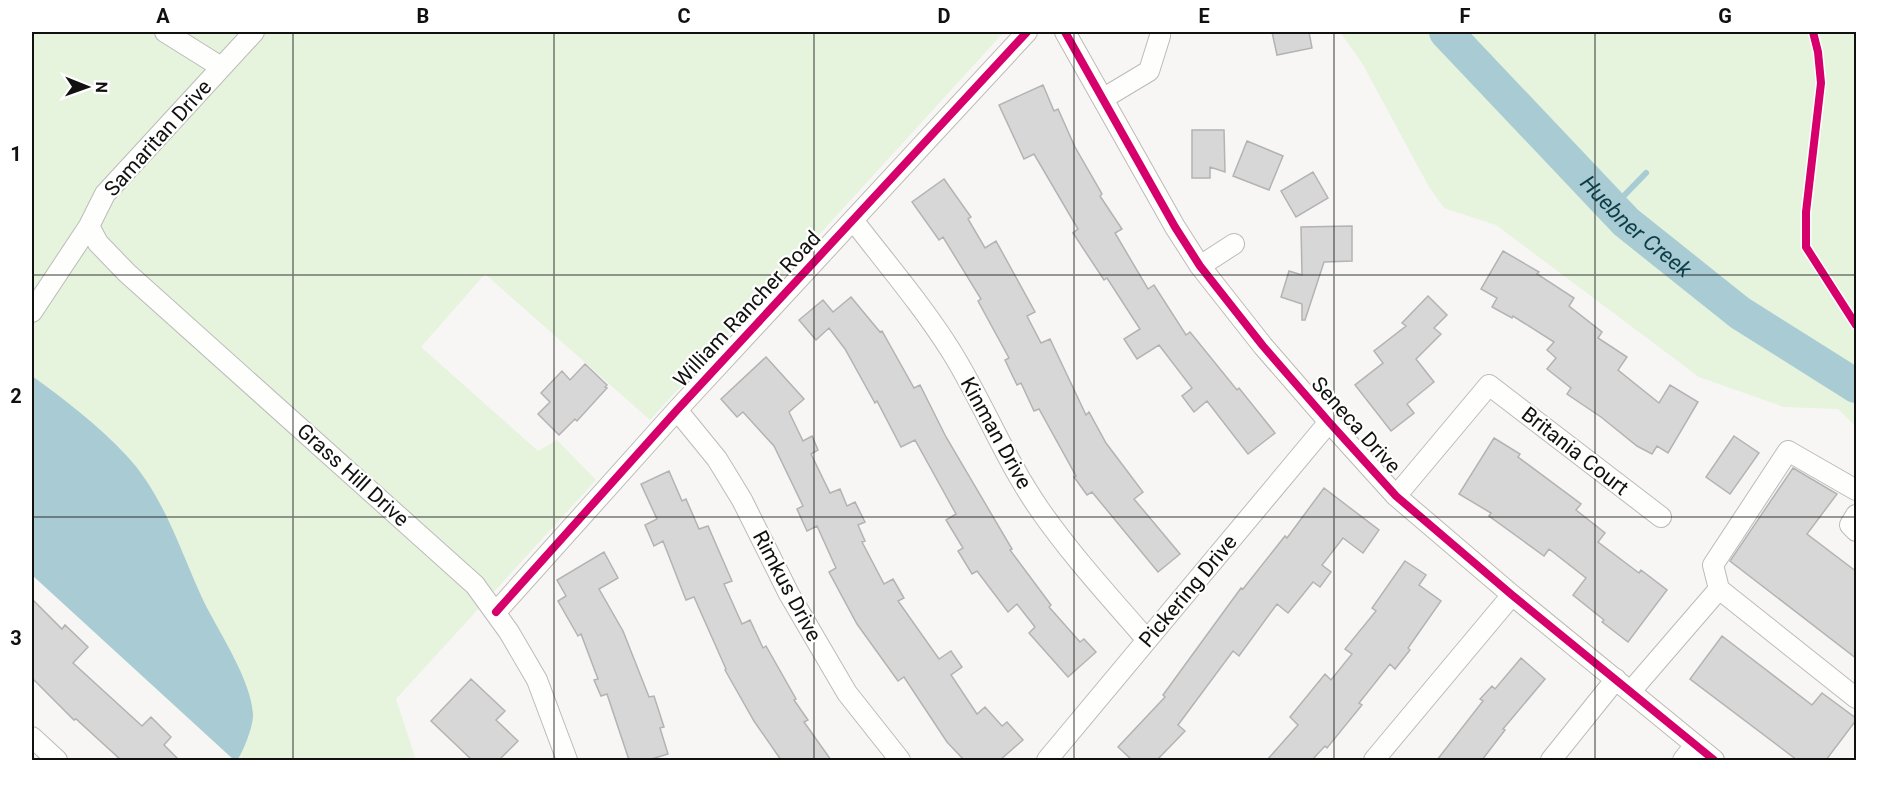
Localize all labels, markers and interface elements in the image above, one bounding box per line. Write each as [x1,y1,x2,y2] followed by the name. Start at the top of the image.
[156,4,170,28] text: A
[417,4,429,28] text: B
[677,4,691,28] text: C
[938,4,951,28] text: D
[1198,4,1210,28] text: E
[1460,4,1471,28] text: F
[1718,4,1732,28] text: G
[57,57,117,117] north arrow
[99,75,217,201] street label: Samaritan Drive
[92,81,111,93] text: N
[10,142,22,166] text: 1
[1576,170,1698,283] water label: Huebner Creek
[669,226,825,392] street label: William Rancher Road
[1307,372,1405,478] street label: Seneca Drive
[956,373,1036,493] street label: Kinman Drive
[10,384,22,408] text: 2
[1517,402,1633,500] street label: Britania Court
[292,419,414,531] street label: Grass Hill Drive
[748,527,826,645] street label: Rimkus Drive
[1134,530,1242,652] street label: Pickering Drive
[10,626,22,650] text: 3

